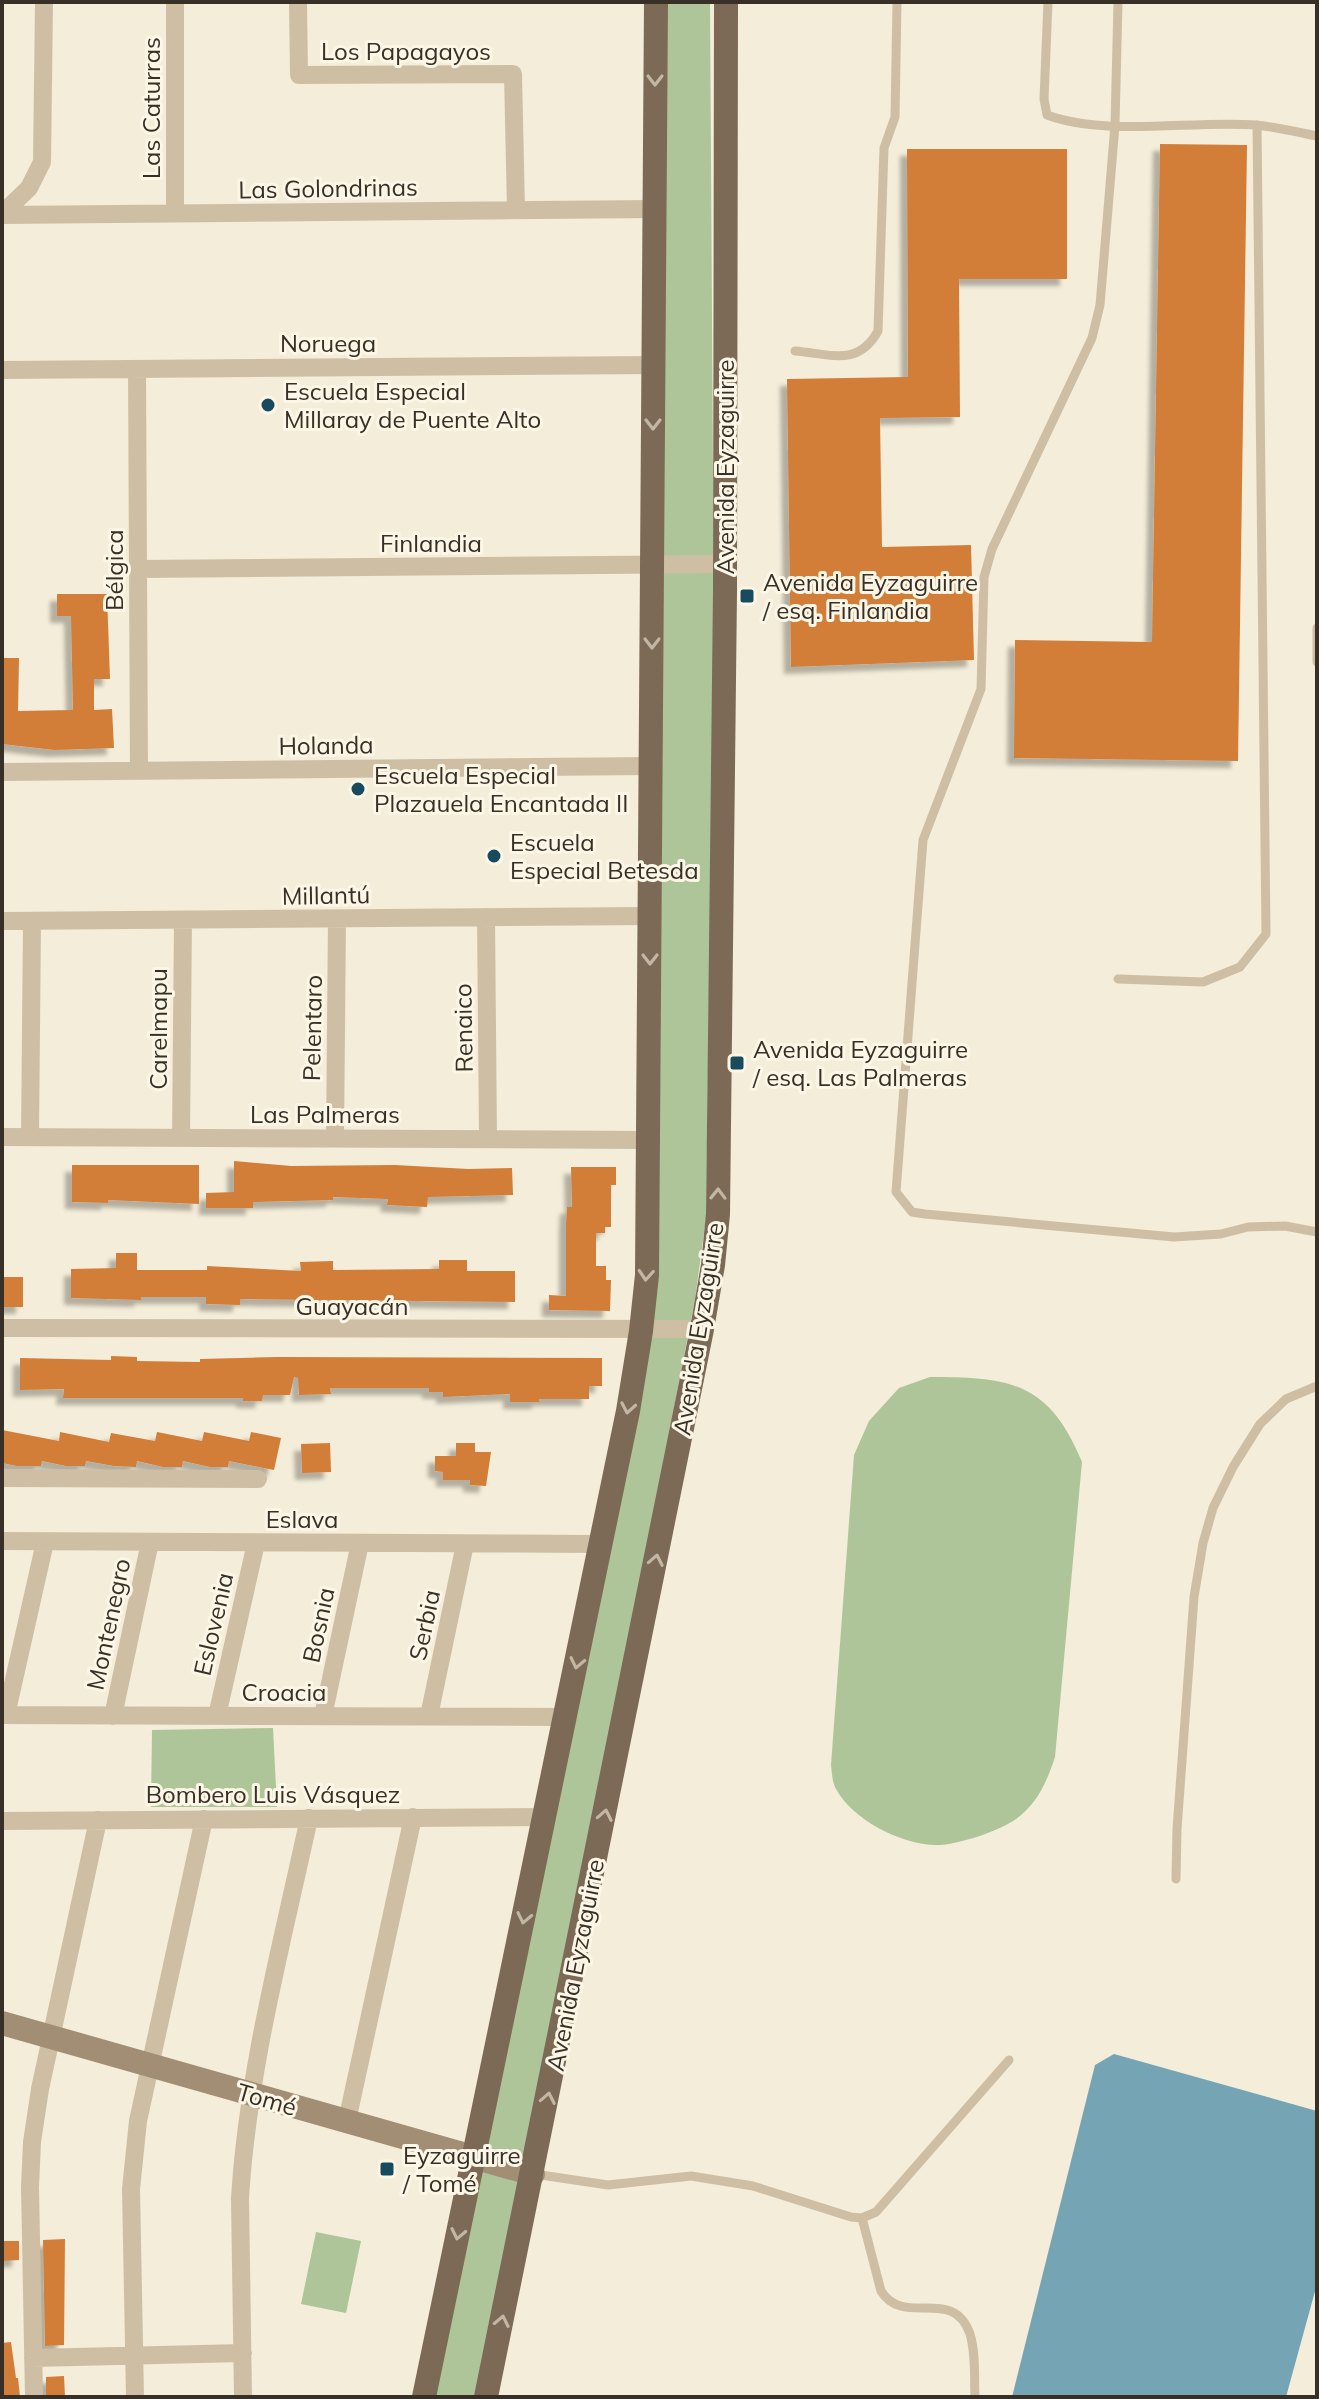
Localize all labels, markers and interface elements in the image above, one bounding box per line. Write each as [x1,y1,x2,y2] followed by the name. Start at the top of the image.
[321,36,491,66] street label: Los Papagayos
[136,37,166,179] street label: Las Caturras
[646,74,664,87] one-way arrow
[238,171,418,205] street label: Las Golondrinas
[280,328,376,358] street label: Noruega
[710,359,740,575] street label: Avenida Eyzaguirre
[284,376,541,434] place label: Escuela Especial Millaray de Puente Alto
[259,396,277,414] marker: Escuela Especial Millaray de Puente Alto
[645,418,662,431] one-way arrow
[380,528,482,558] street label: Finlandia
[99,529,129,611] street label: Bélgica
[762,567,978,625] place label: Avenida Eyzaguirre / esq. Finlandia
[738,587,756,605] marker: Avenida Eyzaguirre / esq. Finlandia
[643,637,661,650] one-way arrow
[278,729,374,761] street label: Holanda
[374,760,628,818] place label: Escuela Especial Plazauela Encantada II
[349,780,367,798] marker: Escuela Especial Plazauela Encantada II
[510,827,699,885] place label: Escuela Especial Betesda
[485,847,503,865] marker: Escuela Especial Betesda
[282,879,370,911] street label: Millantú
[641,953,658,966] one-way arrow
[143,968,173,1090] street label: Carelmapu
[296,975,328,1081] street label: Pelentaro
[447,983,479,1073] street label: Renaico
[752,1034,968,1092] place label: Avenida Eyzaguirre / esq. Las Palmeras
[728,1054,746,1072] marker: Avenida Eyzaguirre / esq. Las Palmeras
[250,1099,400,1129] street label: Las Palmeras
[709,1187,727,1200] one-way arrow
[666,1220,730,1438] street label: Avenida Eyzaguirre
[638,1269,655,1282] one-way arrow
[296,1291,408,1321] street label: Guayacán
[621,1401,638,1415] one-way arrow
[266,1504,338,1534] street label: Eslava
[647,1554,664,1568] one-way arrow
[79,1556,137,1692] street label: Montenegro
[187,1570,239,1678] street label: Eslovenia
[295,1585,341,1665] street label: Bosnia
[402,1587,446,1663] street label: Serbia
[569,1656,586,1669] one-way arrow
[241,1677,327,1707] street label: Croacia
[146,1779,400,1809] street label: Bombero Luis Vásquez
[596,1809,613,1822] one-way arrow
[540,1857,610,2073] street label: Avenida Eyzaguirre
[517,1911,534,1924] one-way arrow
[234,2076,300,2122] street label: Tomé
[539,2091,556,2105] one-way arrow
[402,2140,521,2198] place label: Eyzaguirre / Tomé
[378,2160,396,2178] marker: Eyzaguirre / Tomé
[451,2228,468,2241] one-way arrow
[493,2314,510,2328] one-way arrow

